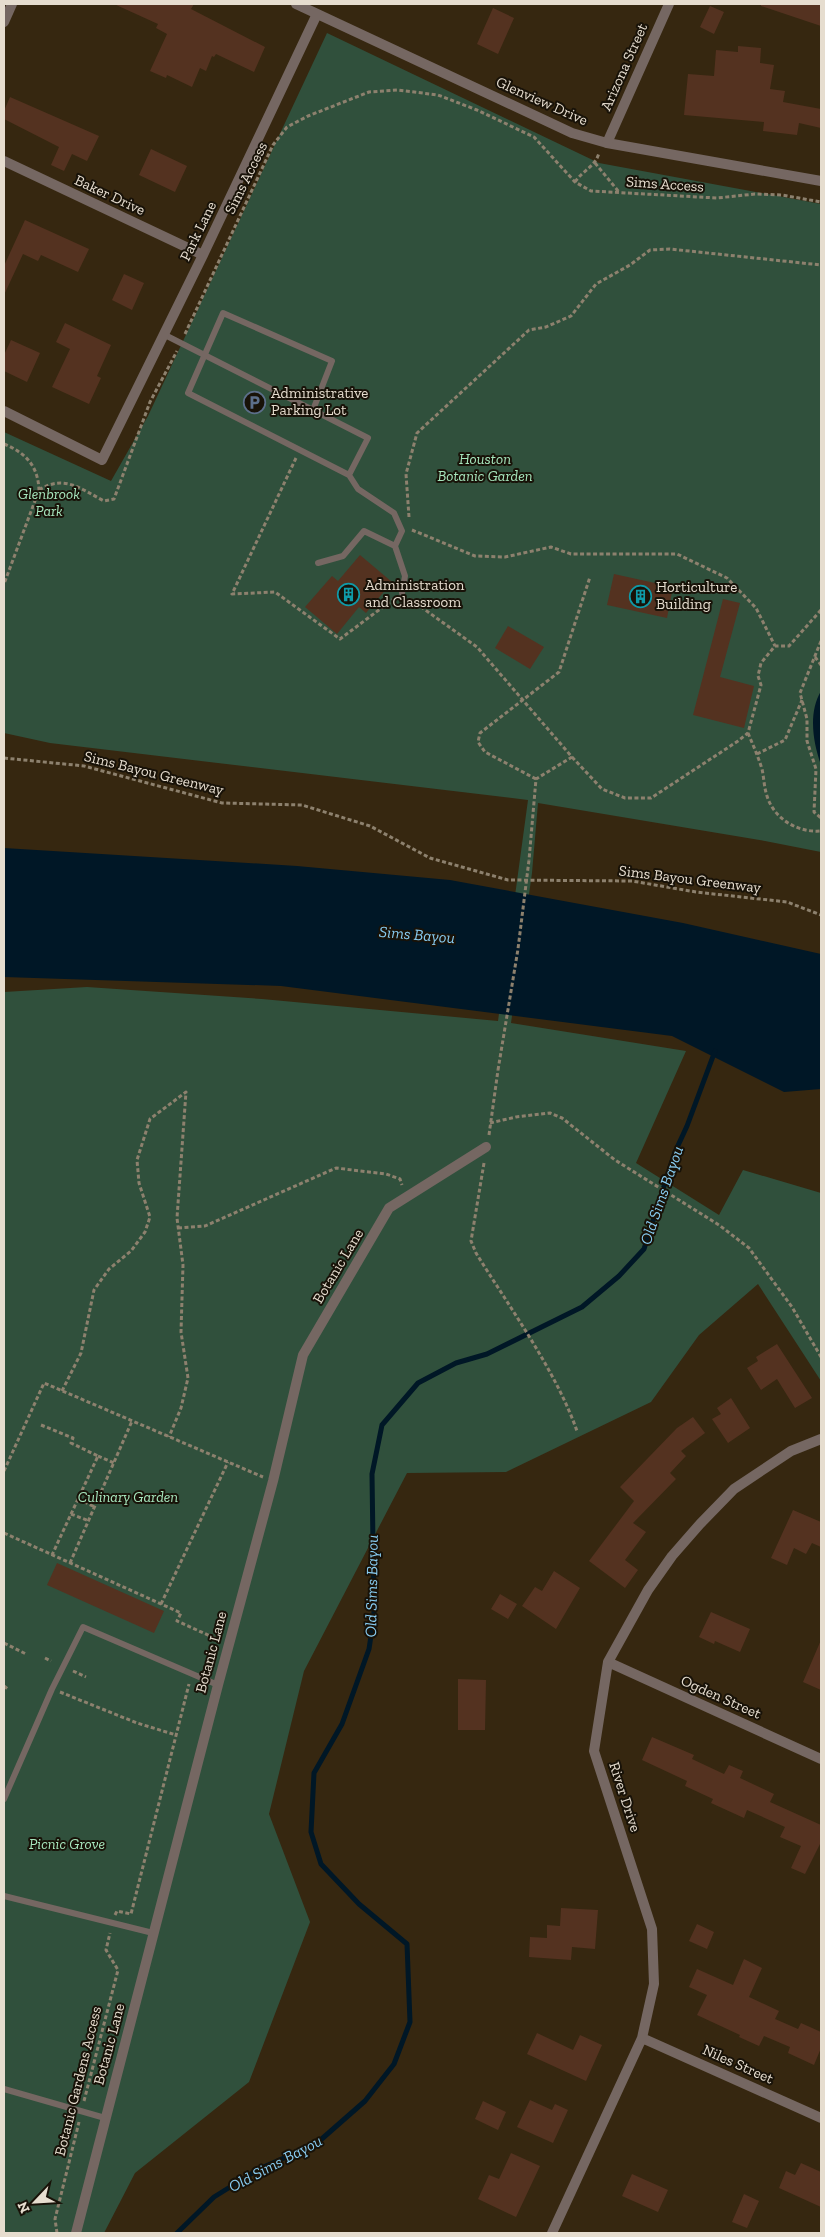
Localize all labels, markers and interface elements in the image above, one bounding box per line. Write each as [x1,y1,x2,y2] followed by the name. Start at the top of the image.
[597,20,651,113] street label: Arizona Street
[493,73,591,129] street label: Glenview Drive
[221,139,271,217] street label: Sims Access
[72,171,148,219] street label: Baker Drive
[625,172,705,196] street label: Sims Access
[176,198,220,264] street label: Park Lane
[271,384,368,419] place label: Administrative Parking Lot
[243,390,267,414] parking icon: Administrative Parking Lot
[437,450,533,485] park label: Houston Botanic Garden
[18,485,80,520] park label: Glenbrook Park
[365,576,465,611] place label: Administration and Classroom
[656,578,737,613] place label: Horticulture Building
[337,582,361,606] building icon: Administration and Classroom
[628,584,652,608] building icon: Horticulture Building
[82,747,226,799] street label: Sims Bayou Greenway
[618,861,763,897] street label: Sims Bayou Greenway
[378,922,456,947] water label: Sims Bayou
[636,1143,687,1247] water label: Old Sims Bayou
[309,1225,367,1307] street label: Botanic Lane
[78,1488,178,1506] park label: Culinary Garden
[361,1534,382,1638] water label: Old Sims Bayou
[191,1609,231,1695] street label: Botanic Lane
[678,1671,764,1723] street label: Ogden Street
[605,1760,645,1834] street label: River Drive
[29,1835,105,1853] park label: Picnic Grove
[89,2001,129,2087] street label: Botanic Lane
[51,2004,105,2158] street label: Botanic Gardens Access
[700,2040,777,2088] street label: Niles Street
[225,2131,325,2196] water label: Old Sims Bayou
[10,2177,60,2227] north arrow
[14,2199,34,2216] text: N

